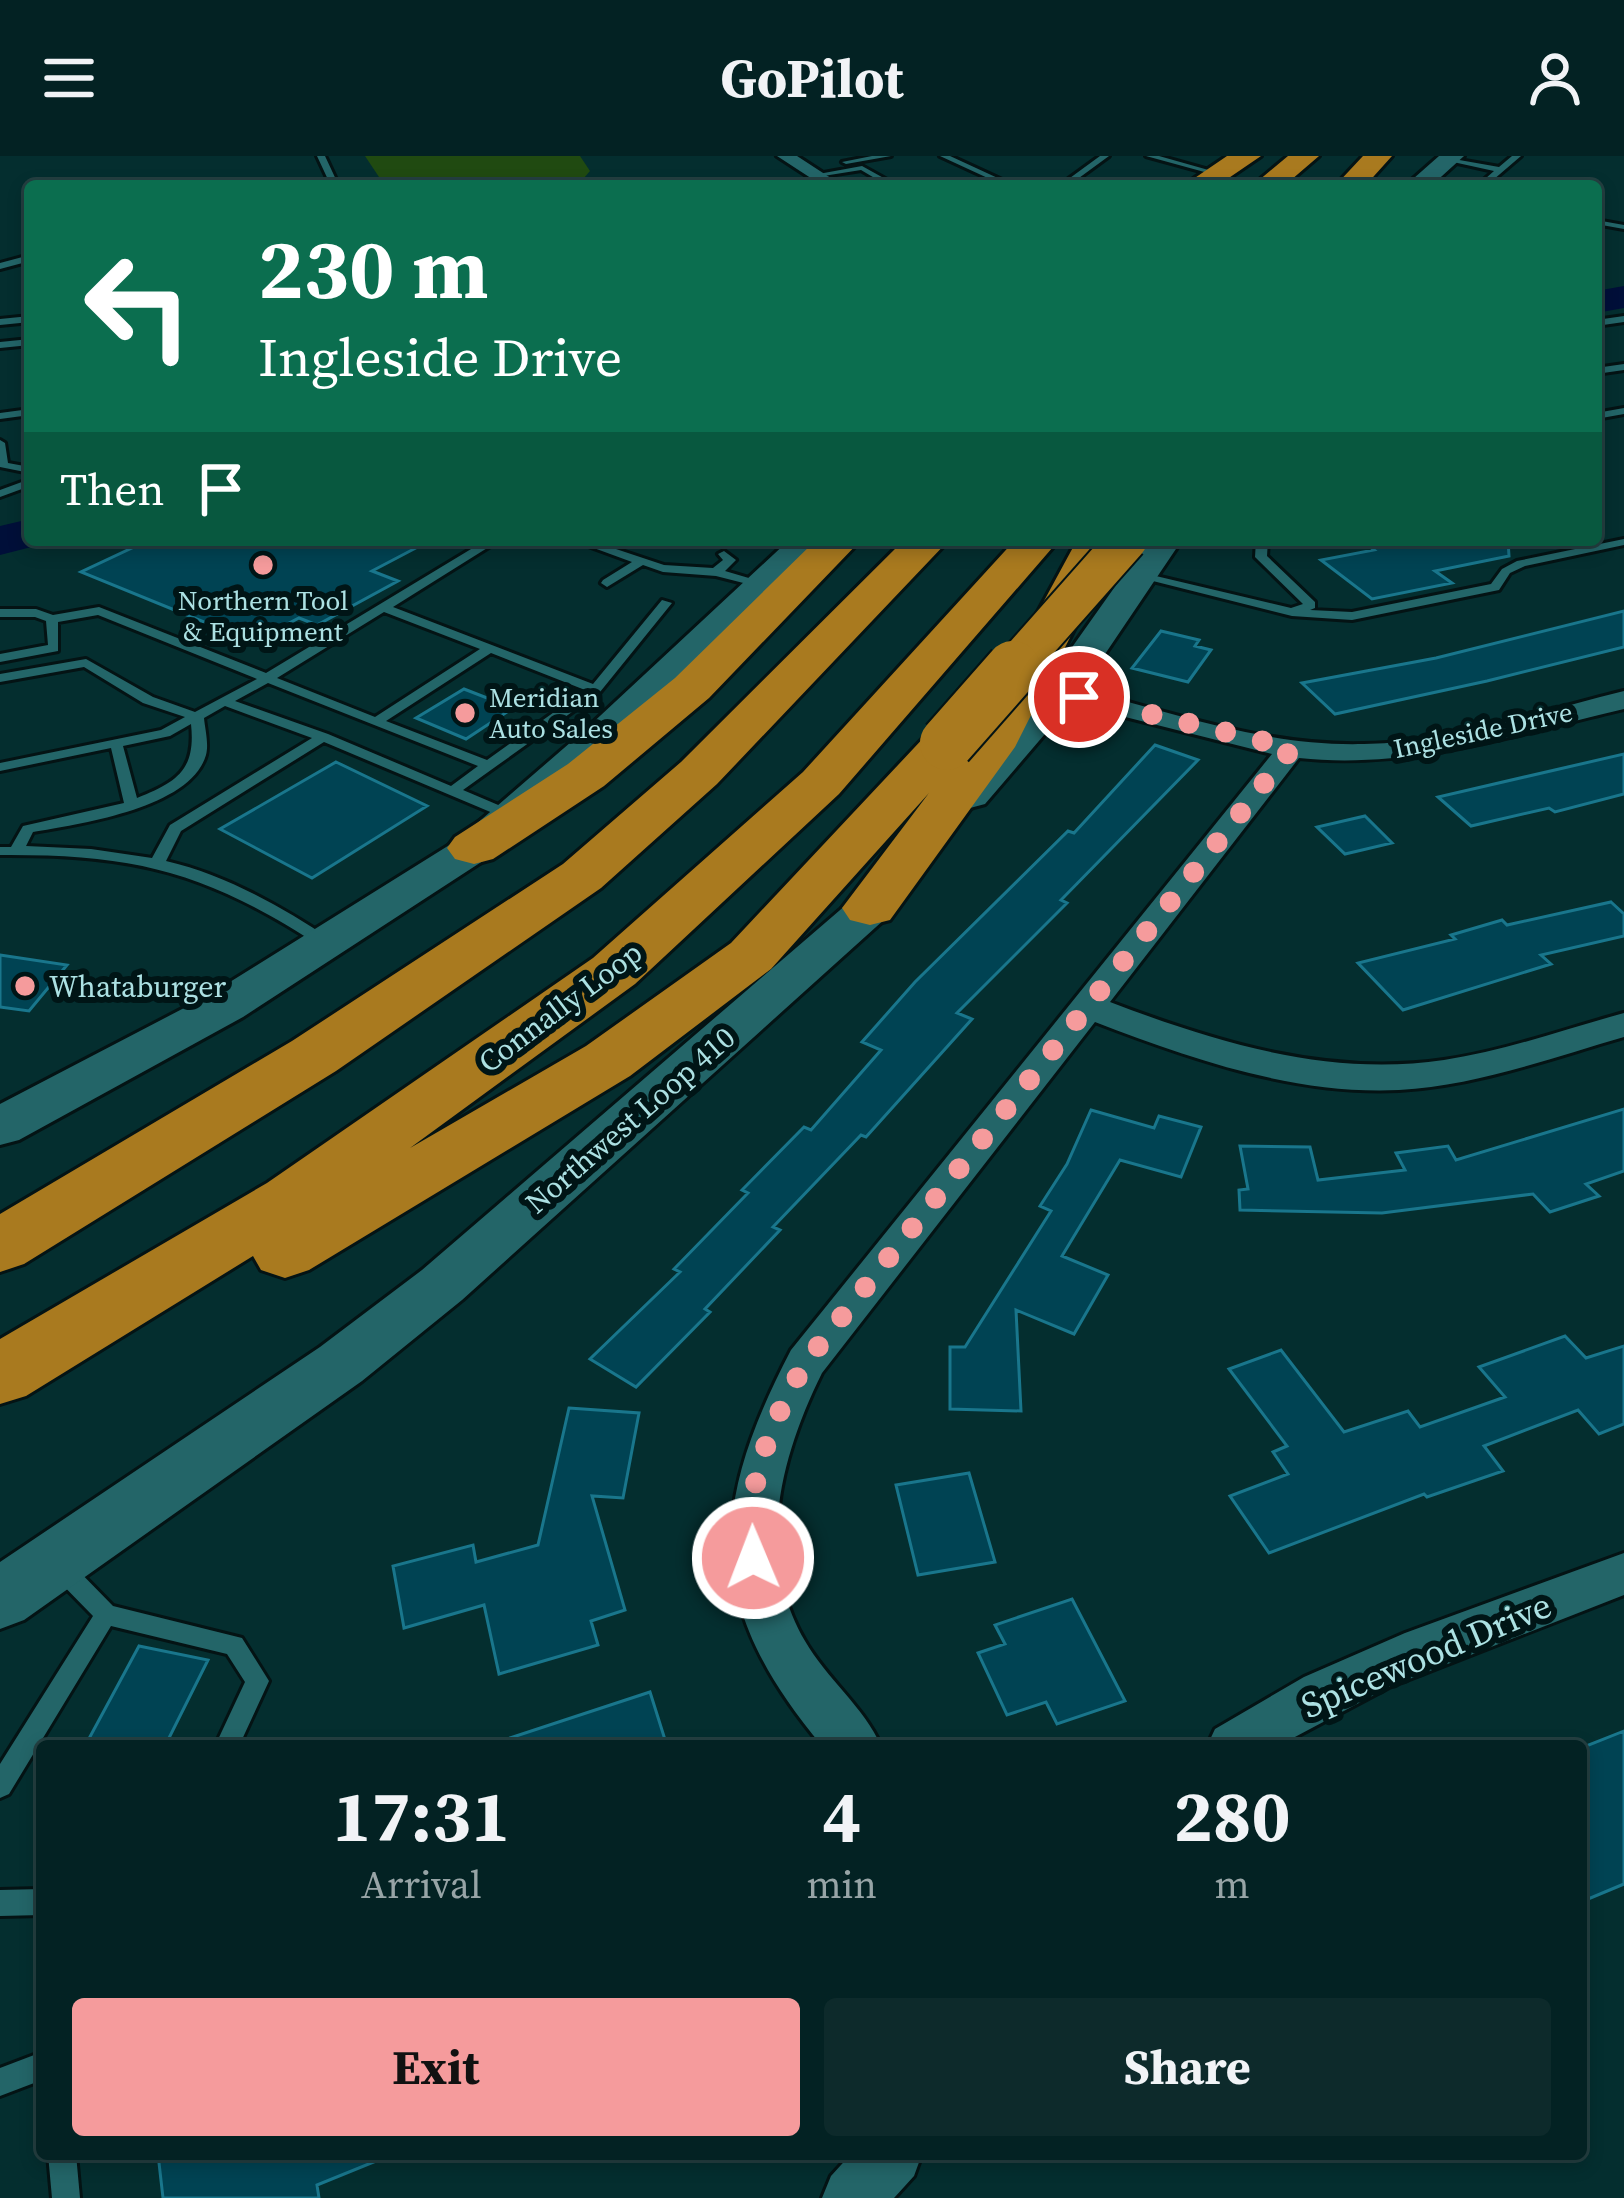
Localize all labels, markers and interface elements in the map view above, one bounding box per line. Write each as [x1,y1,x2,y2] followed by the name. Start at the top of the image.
[720,41,904,115] text: GoPilot
[36,45,102,111] icon: menu
[1522,45,1588,111] icon: person
[258,211,489,326] text: 230 m
[60,228,216,384] icon: left
[258,320,622,394] text: Ingleside Drive
[188,456,254,522] icon: arrive
[60,458,164,520] text: Then
[250,552,276,578] marker: Northern Tool & Equipment
[178,582,348,650] place label: Northern Tool & Equipment
[1028,646,1130,748] pin
[1046,664,1112,730] icon: arrive
[489,679,613,747] place label: Meridian Auto Sales
[1390,693,1576,767] street label: Ingleside Drive
[452,700,478,726] marker: Meridian Auto Sales
[470,932,650,1082] street label: Connally Loop
[49,966,227,1007] place label: Whataburger
[12,973,38,999] marker: Whataburger
[516,1017,744,1223] street label: Northwest Loop 410
[690,1495,816,1621] position arrow
[1293,1580,1559,1730] street label: Spicewood Drive
[332,1766,510,1865] text: 17:31
[822,1766,861,1865] text: 4
[1173,1766,1291,1865] text: 280
[361,1858,482,1911] text: Arrival
[807,1858,877,1911] text: min
[1214,1858,1250,1911] text: m
[72,1998,800,2136] button: Exit
[824,1998,1551,2136] button: Share

